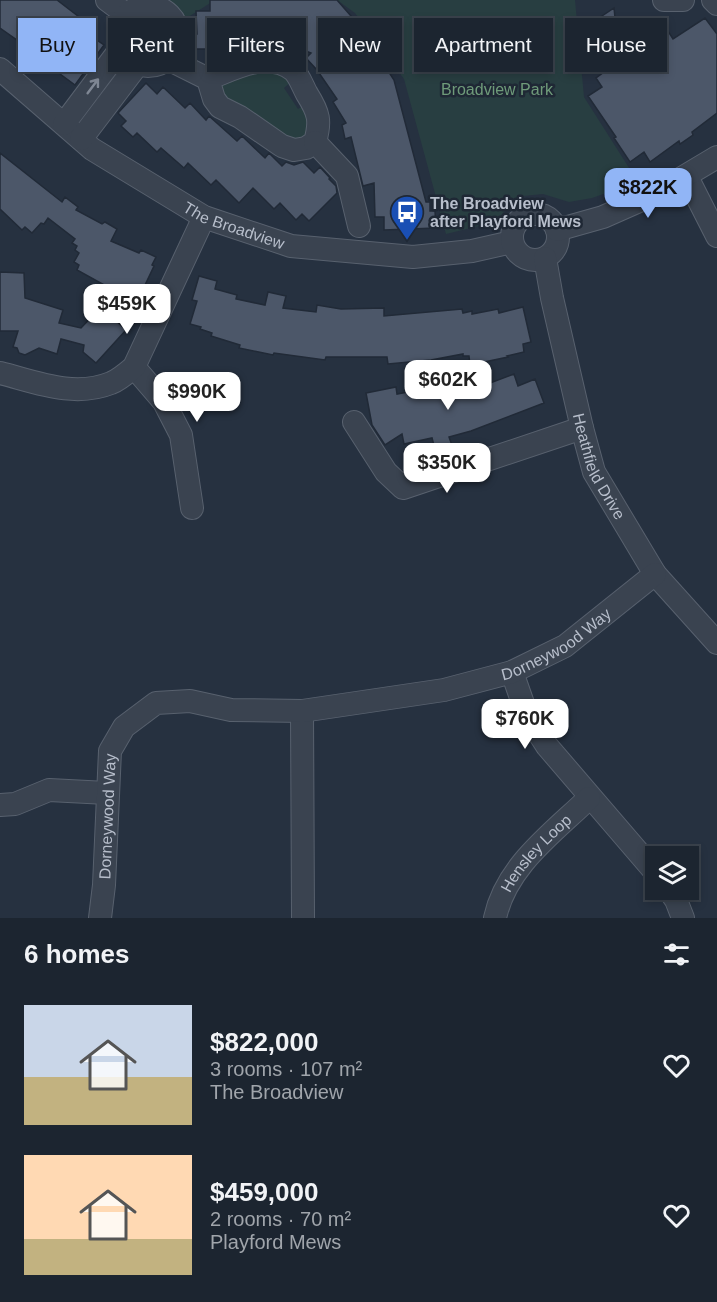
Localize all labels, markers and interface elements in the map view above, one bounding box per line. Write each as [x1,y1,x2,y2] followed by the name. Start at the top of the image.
[18,18,96,72] chip: Buy
[108,18,195,72] chip: Rent
[207,18,306,72] chip: Filters
[318,18,402,72] chip: New
[414,18,553,72] chip: Apartment
[565,18,667,72] chip: House
[86,79,99,95] one-way arrow
[441,81,554,98] park label: Broadview Park
[606,168,690,219] pin: $822K
[619,176,677,198] text: $822K
[389,194,425,241] bus stop icon: The Broadview after Playford Mews
[430,195,581,230] place label: The Broadview after Playford Mews
[180,198,287,252] street label: The Broadview
[85,284,169,335] pin: $459K
[98,292,156,314] text: $459K
[406,360,490,411] pin: $602K
[419,368,477,390] text: $602K
[155,372,239,423] pin: $990K
[168,380,226,402] text: $990K
[570,411,629,522] street label: Heathfield Drive
[405,443,489,494] pin: $350K
[418,451,476,473] text: $350K
[499,605,614,683] street label: Dorneywood Way
[483,699,567,750] pin: $760K
[496,707,554,729] text: $760K
[96,753,118,880] street label: Dorneywood Way
[497,811,574,895] street label: Hensley Loop
[645,846,699,900] map controls
[645,846,699,900] button: layers
[660,938,693,971] icon: filters
[24,939,130,969] text: 6 homes
[210,1027,318,1057] text: $822,000
[72,1029,144,1101] icon: home
[660,1049,693,1082] icon: heart
[210,1058,362,1080] text: 3 rooms · 107 m²
[210,1081,343,1103] text: The Broadview
[210,1177,318,1207] text: $459,000
[72,1179,144,1251] icon: home
[660,1199,693,1232] icon: heart
[210,1208,351,1230] text: 2 rooms · 70 m²
[210,1231,341,1253] text: Playford Mews

